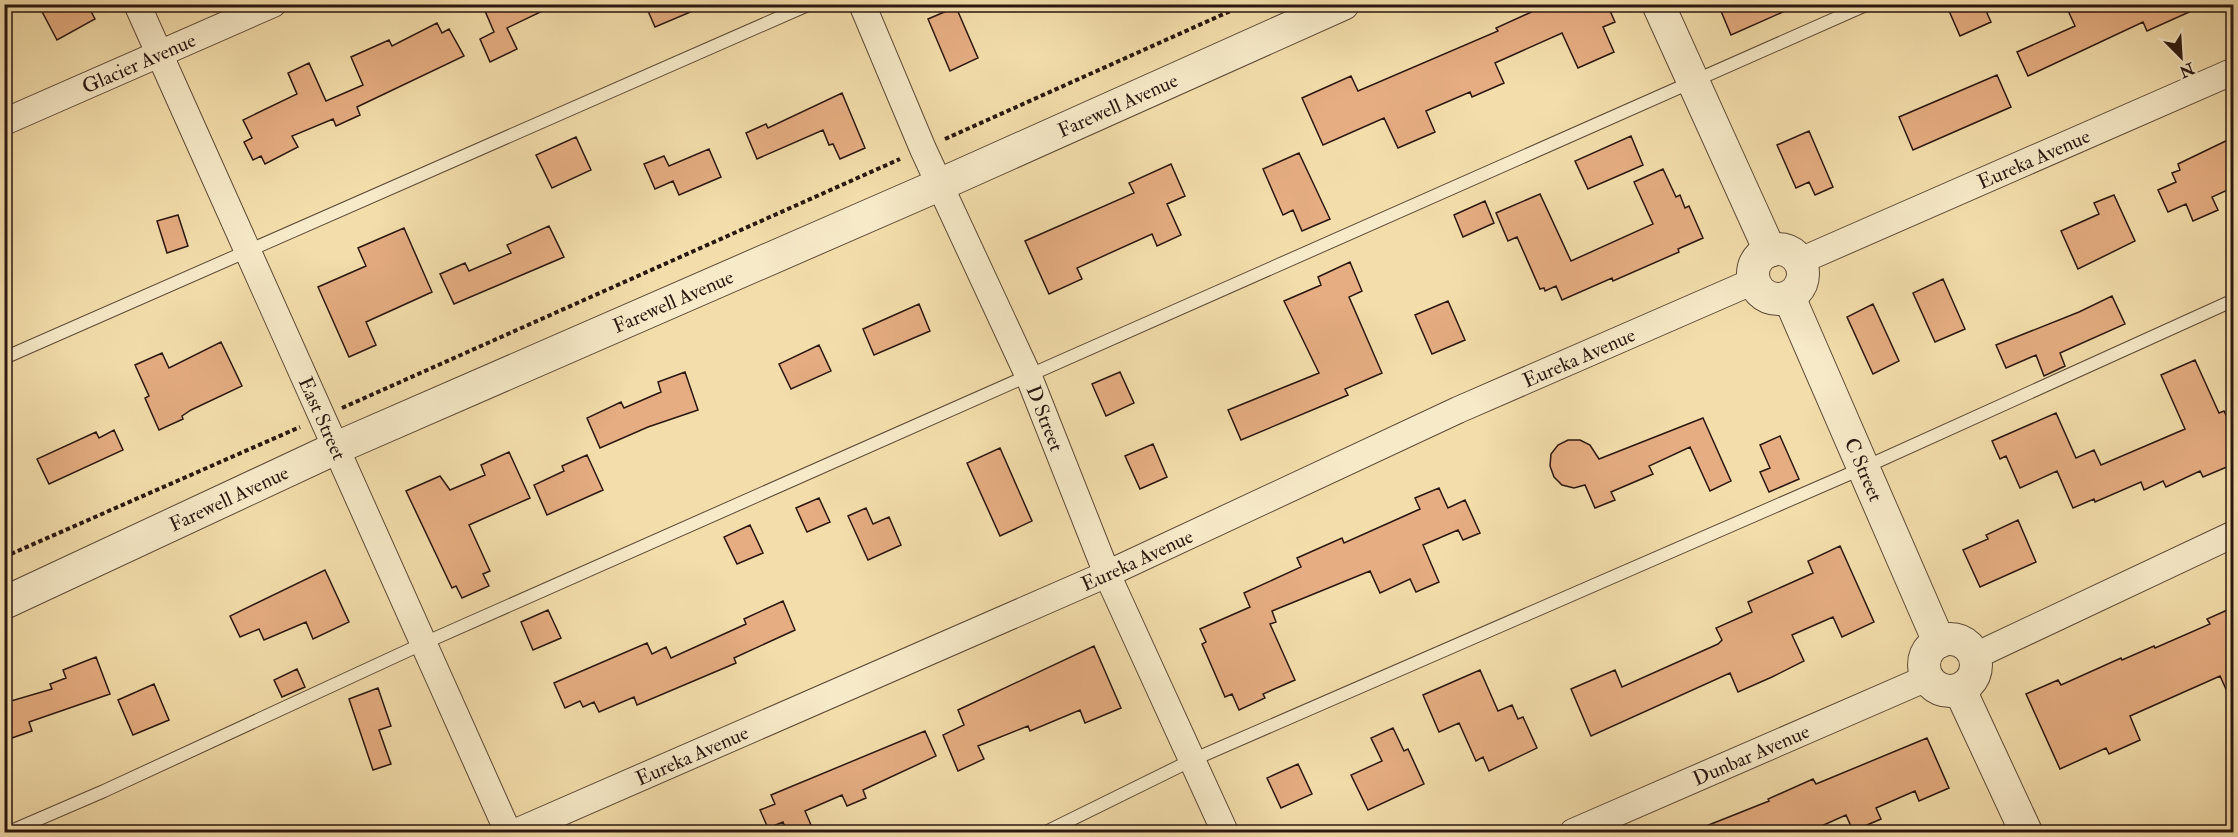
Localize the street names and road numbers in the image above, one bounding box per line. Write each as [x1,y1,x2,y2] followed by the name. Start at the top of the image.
[78,27,199,99] street label: Glacier Avenue
[1054,67,1182,143] street label: Farewell Avenue
[1973,123,2094,194] street label: Eureka Avenue
[609,264,737,338] street label: Farewell Avenue
[1519,322,1639,393] street label: Eureka Avenue
[293,373,352,464] street label: East Street
[1021,382,1070,455] street label: D Street
[1839,434,1889,506] street label: C Street
[165,459,292,537] street label: Farewell Avenue
[1077,523,1197,596] street label: Eureka Avenue
[1689,718,1813,791] street label: Dunbar Avenue
[632,720,752,791] street label: Eureka Avenue

